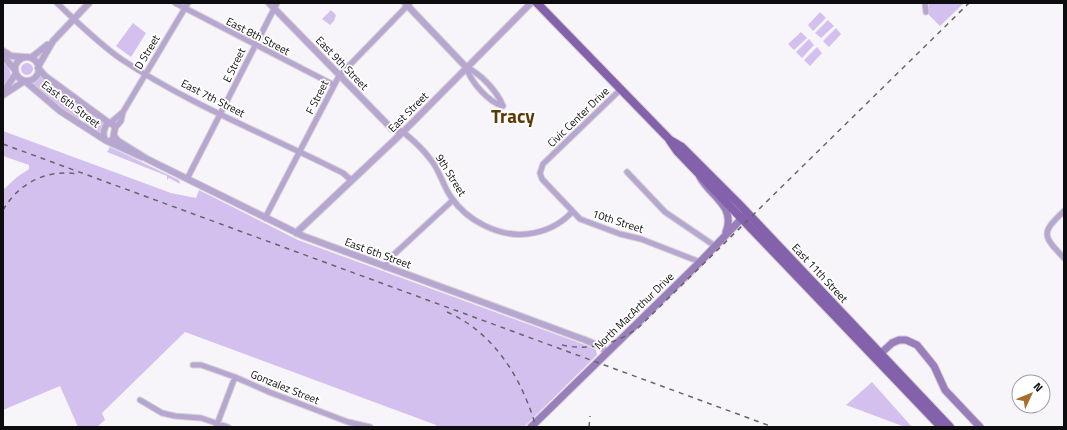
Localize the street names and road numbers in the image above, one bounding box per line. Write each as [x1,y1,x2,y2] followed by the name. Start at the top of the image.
[223,13,293,59] street label: East 8th Street
[130,32,164,72] street label: D Street
[312,32,372,94] street label: East 9th Street
[219,45,249,85] street label: E Street
[178,75,248,121] street label: East 7th Street
[38,77,104,131] street label: East 6th Street
[302,77,332,117] street label: F Street
[544,83,613,151] street label: Civic Center Drive
[384,88,432,136] street label: East Street
[432,151,470,199] street label: 9th Street
[590,205,646,237] street label: 10th Street
[343,234,414,272] street label: East 6th Street
[788,240,852,306] street label: East 11th Street
[591,268,678,353] street label: North MacArthur Drive
[248,366,322,408] street label: Gonzalez Street

